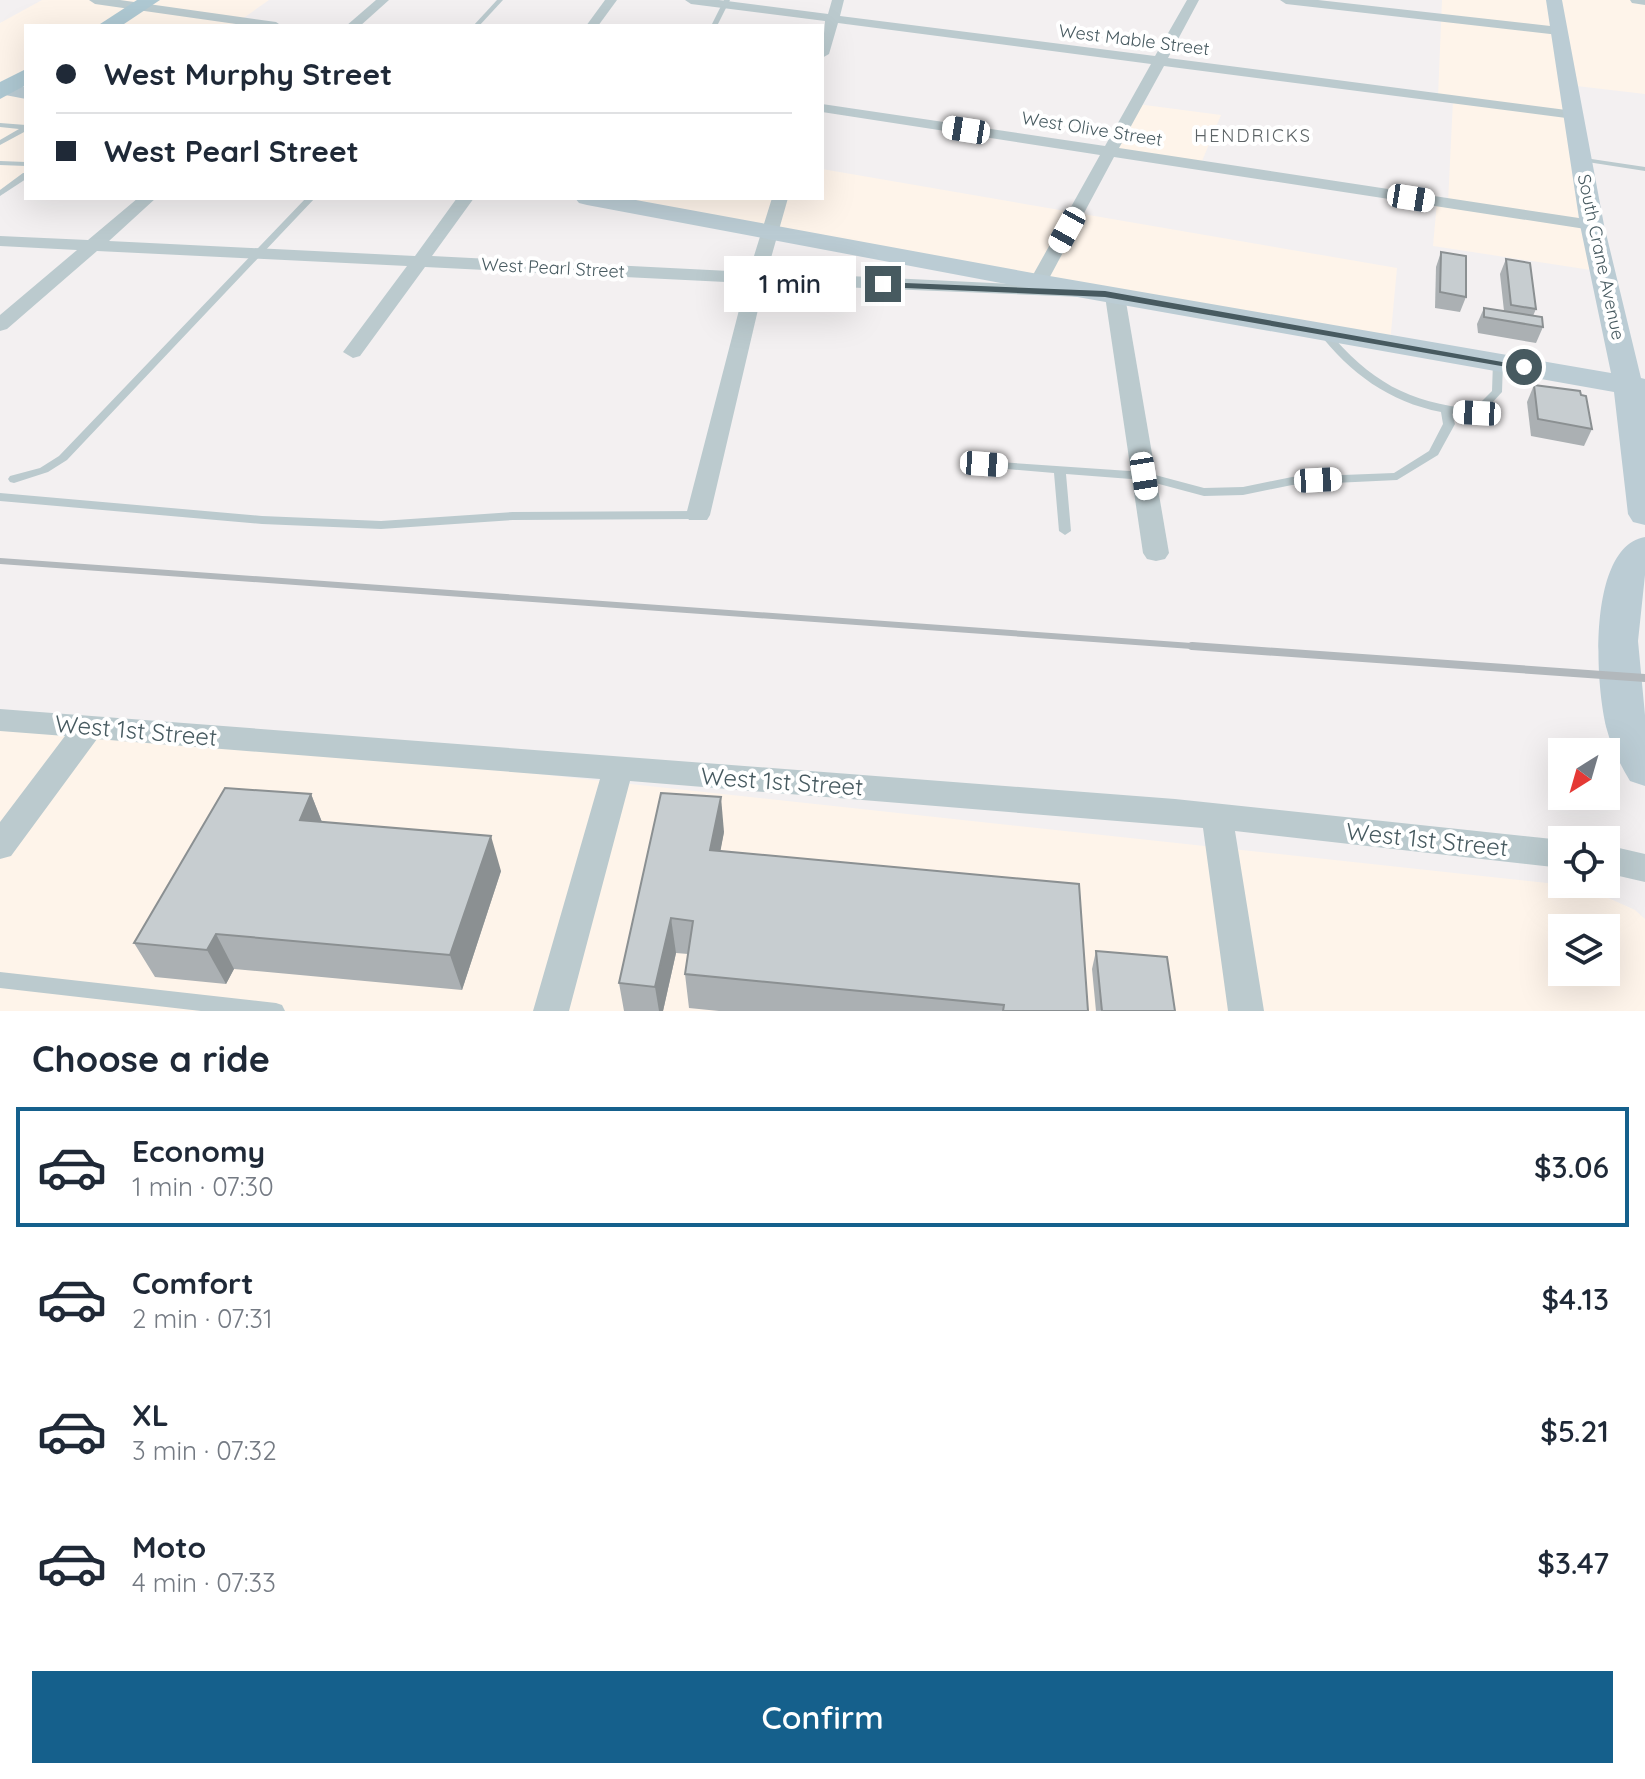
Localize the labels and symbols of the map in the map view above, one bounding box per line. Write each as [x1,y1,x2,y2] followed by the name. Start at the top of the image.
[1057,19,1211,60] street label: West Mable Street
[1020,106,1164,151] street label: West Olive Street
[940,114,992,146] car
[1194,124,1312,147] district label: HENDRICKS
[1573,172,1630,342] street label: South Crane Avenue
[1385,182,1437,214] car
[1045,203,1089,257] car
[481,252,625,283] street label: West Pearl Street
[723,256,855,312] callout: 1 min
[865,266,901,302] route end
[1506,349,1542,385] route start
[1452,400,1502,426] car
[959,450,1009,478] car
[1128,450,1160,502] car
[1293,467,1343,493] car
[54,708,218,752] street label: West 1st Street
[1548,738,1620,810] north arrow
[700,760,864,802] street label: West 1st Street
[1345,816,1510,862] street label: West 1st Street

